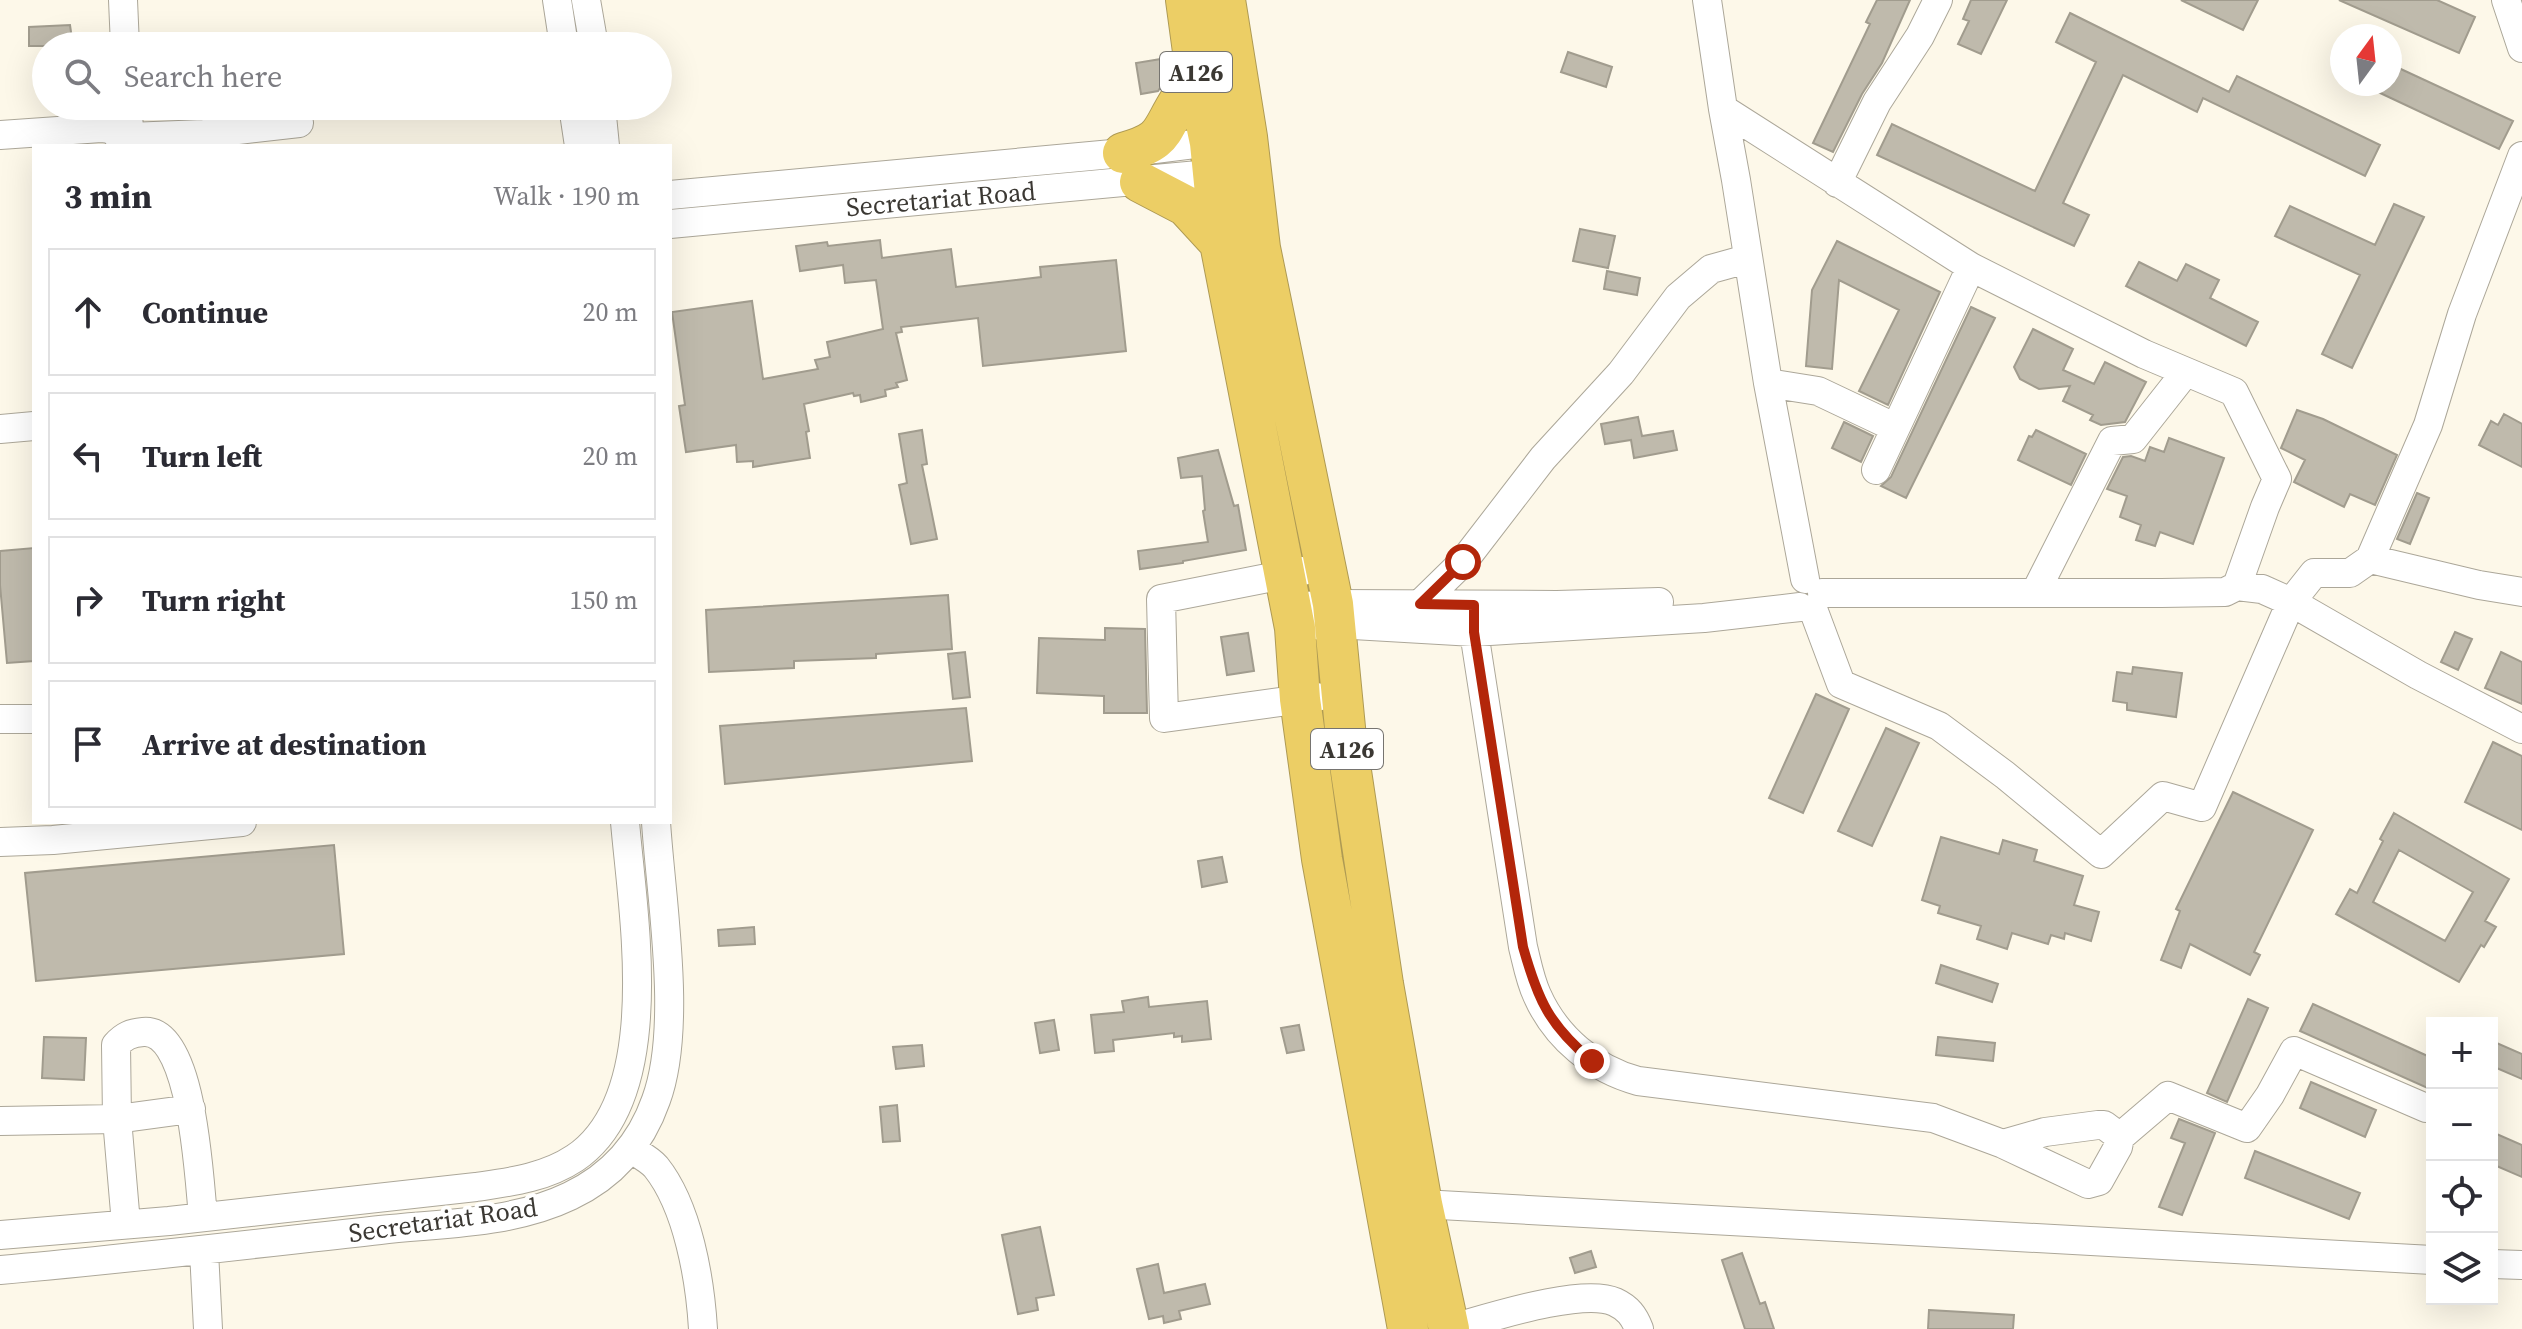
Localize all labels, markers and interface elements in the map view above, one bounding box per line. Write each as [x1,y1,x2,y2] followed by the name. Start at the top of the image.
[2330,24,2402,96] north arrow
[32,32,672,120] search box
[1160,52,1232,92] road number: A126
[60,54,104,98] icon: search
[124,56,282,97] text: Search here
[64,173,152,219] text: 3 min
[845,173,1038,225] street label: Secretariat Road
[493,178,640,214] text: Walk · 190 m
[66,290,110,334] icon: ahead
[142,292,268,333] text: Continue
[583,294,638,330] text: 20 m
[66,434,110,478] icon: left
[142,436,262,477] text: Turn left
[583,438,638,474] text: 20 m
[1445,544,1481,580] route start
[66,578,110,622] icon: right
[142,580,285,621] text: Turn right
[570,582,638,618] text: 150 m
[66,722,110,766] icon: arrive
[142,724,427,765] text: Arrive at destination
[1311,729,1383,769] road number: A126
[2426,1017,2498,1305] map controls
[2426,1017,2498,1089] button: +
[1574,1043,1610,1079] route end
[2426,1089,2498,1161] button: −
[2426,1161,2498,1233] button: locate
[346,1189,540,1251] street label: Secretariat Road
[2426,1233,2498,1305] button: layers

